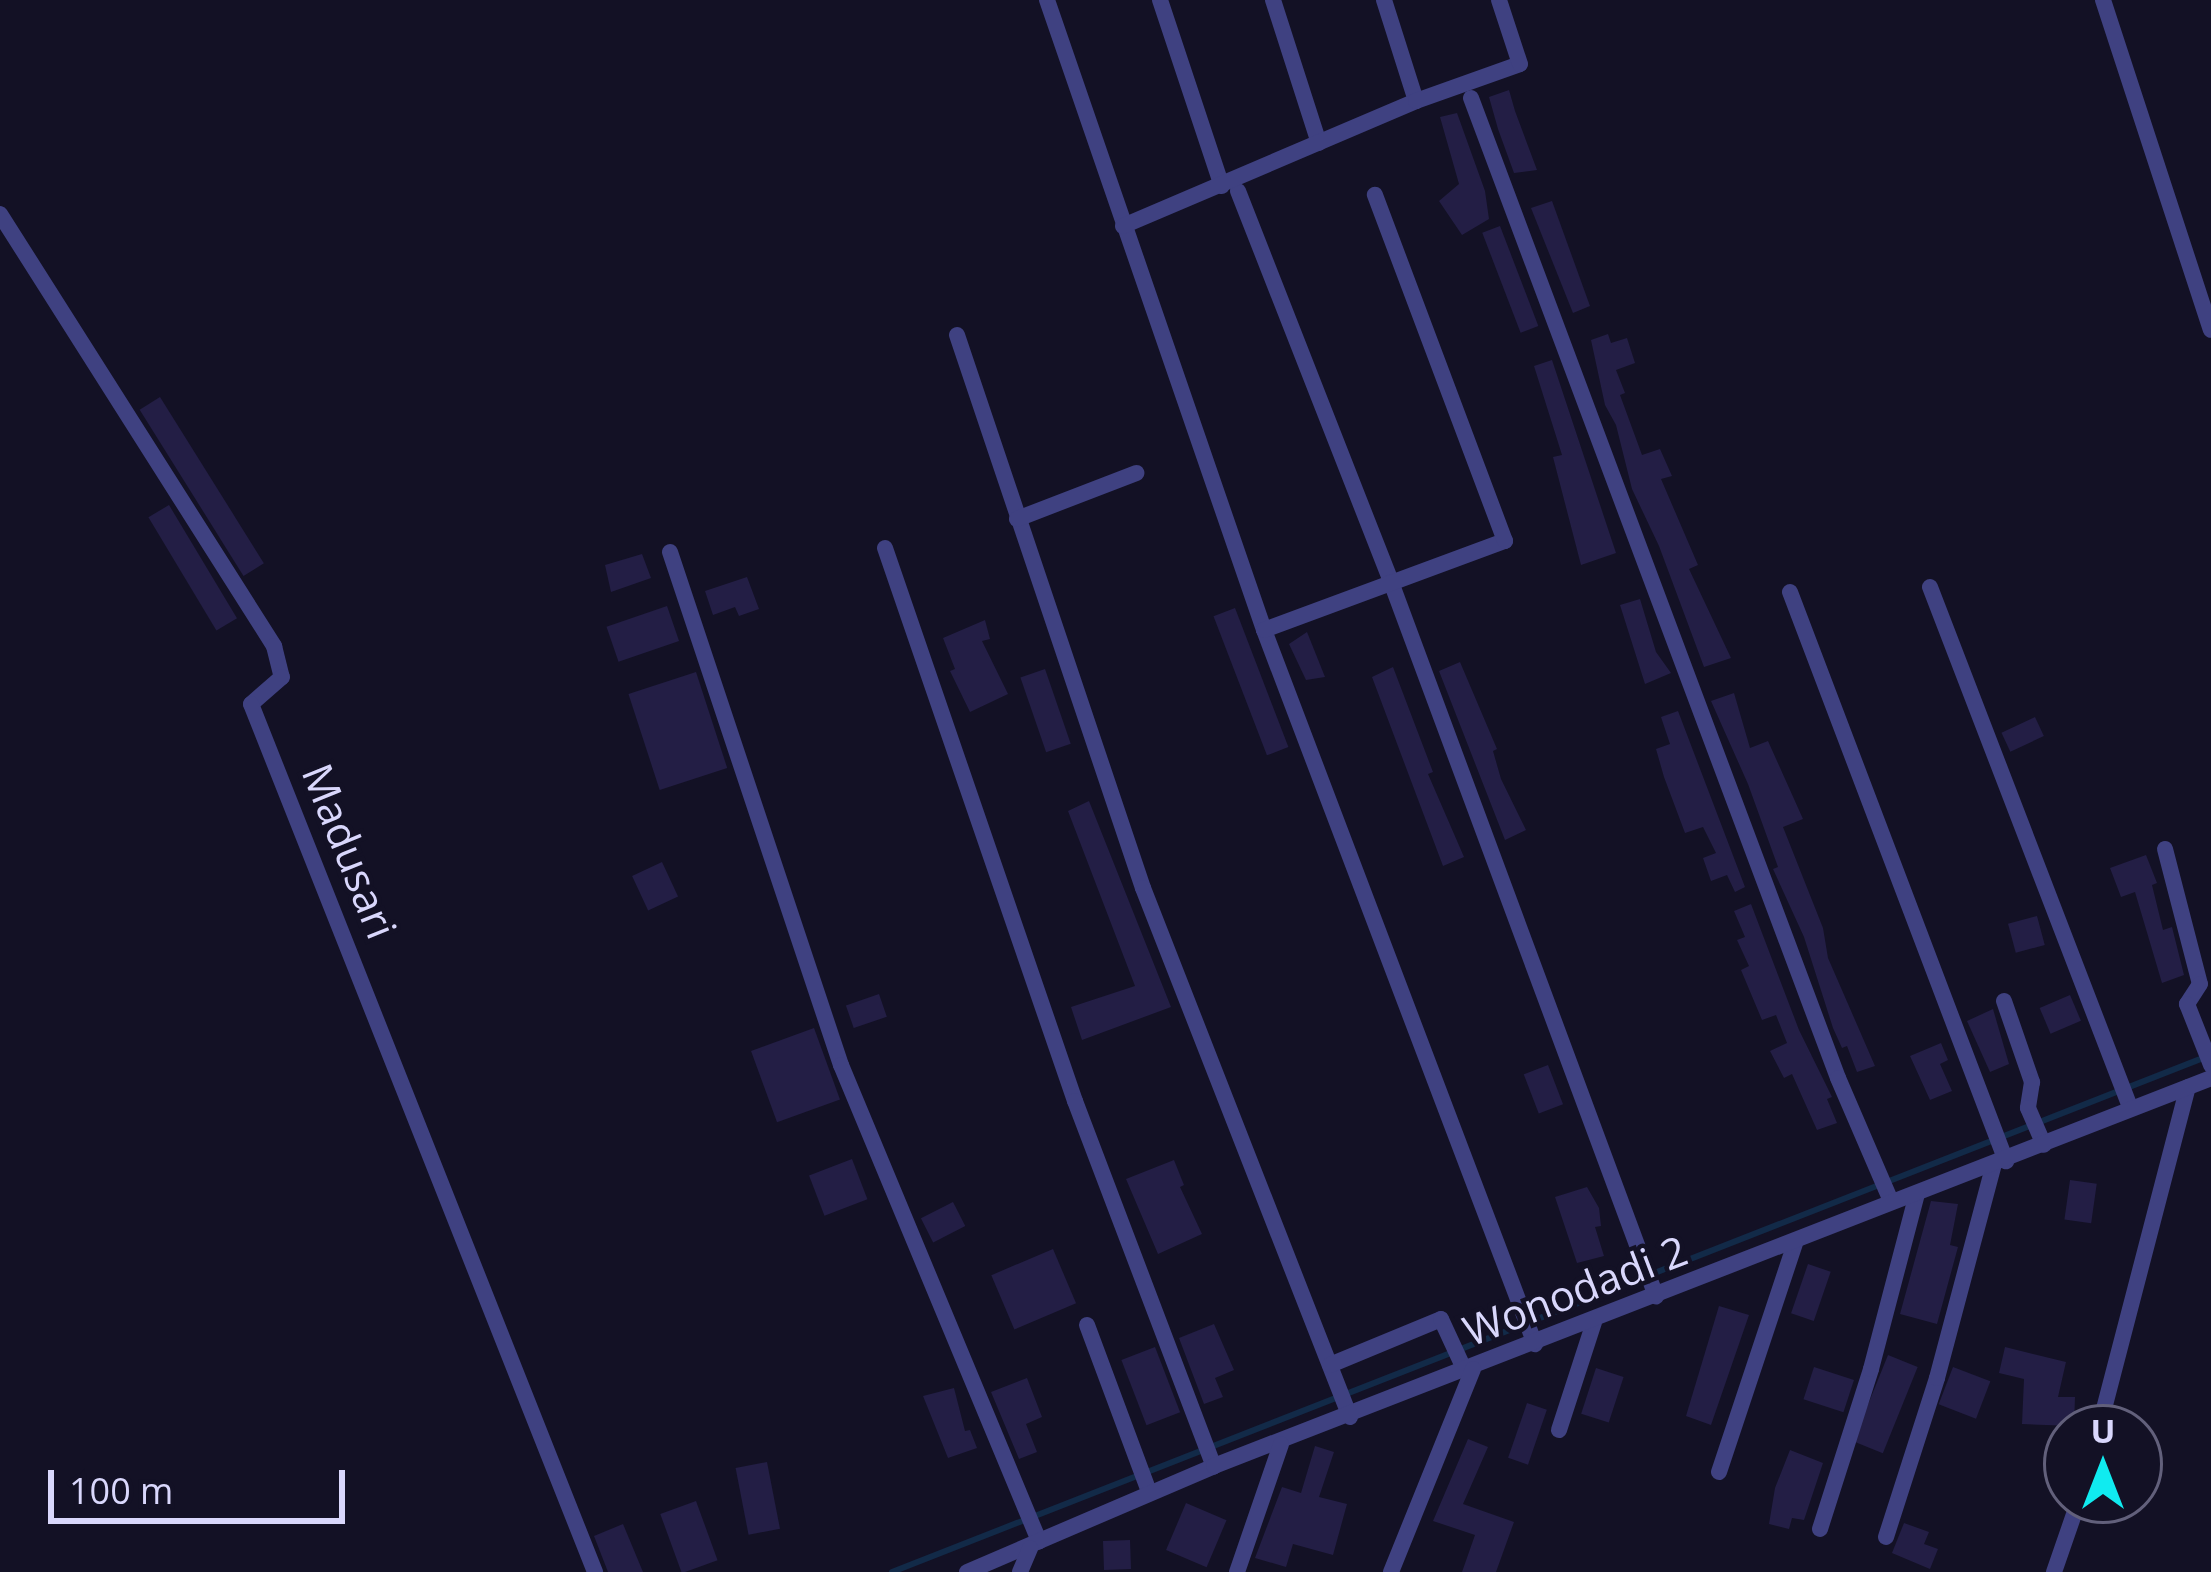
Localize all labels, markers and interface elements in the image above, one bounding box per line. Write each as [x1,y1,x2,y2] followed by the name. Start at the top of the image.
[292,756,408,946] street label: Madusari
[1456,1224,1694,1356] street label: Wonodadi 2
[2043,1404,2163,1524] north arrow
[2091,1408,2115,1453] text: U
[54,1446,351,1520] scale bar
[69,1466,173,1515] text: 100 m

